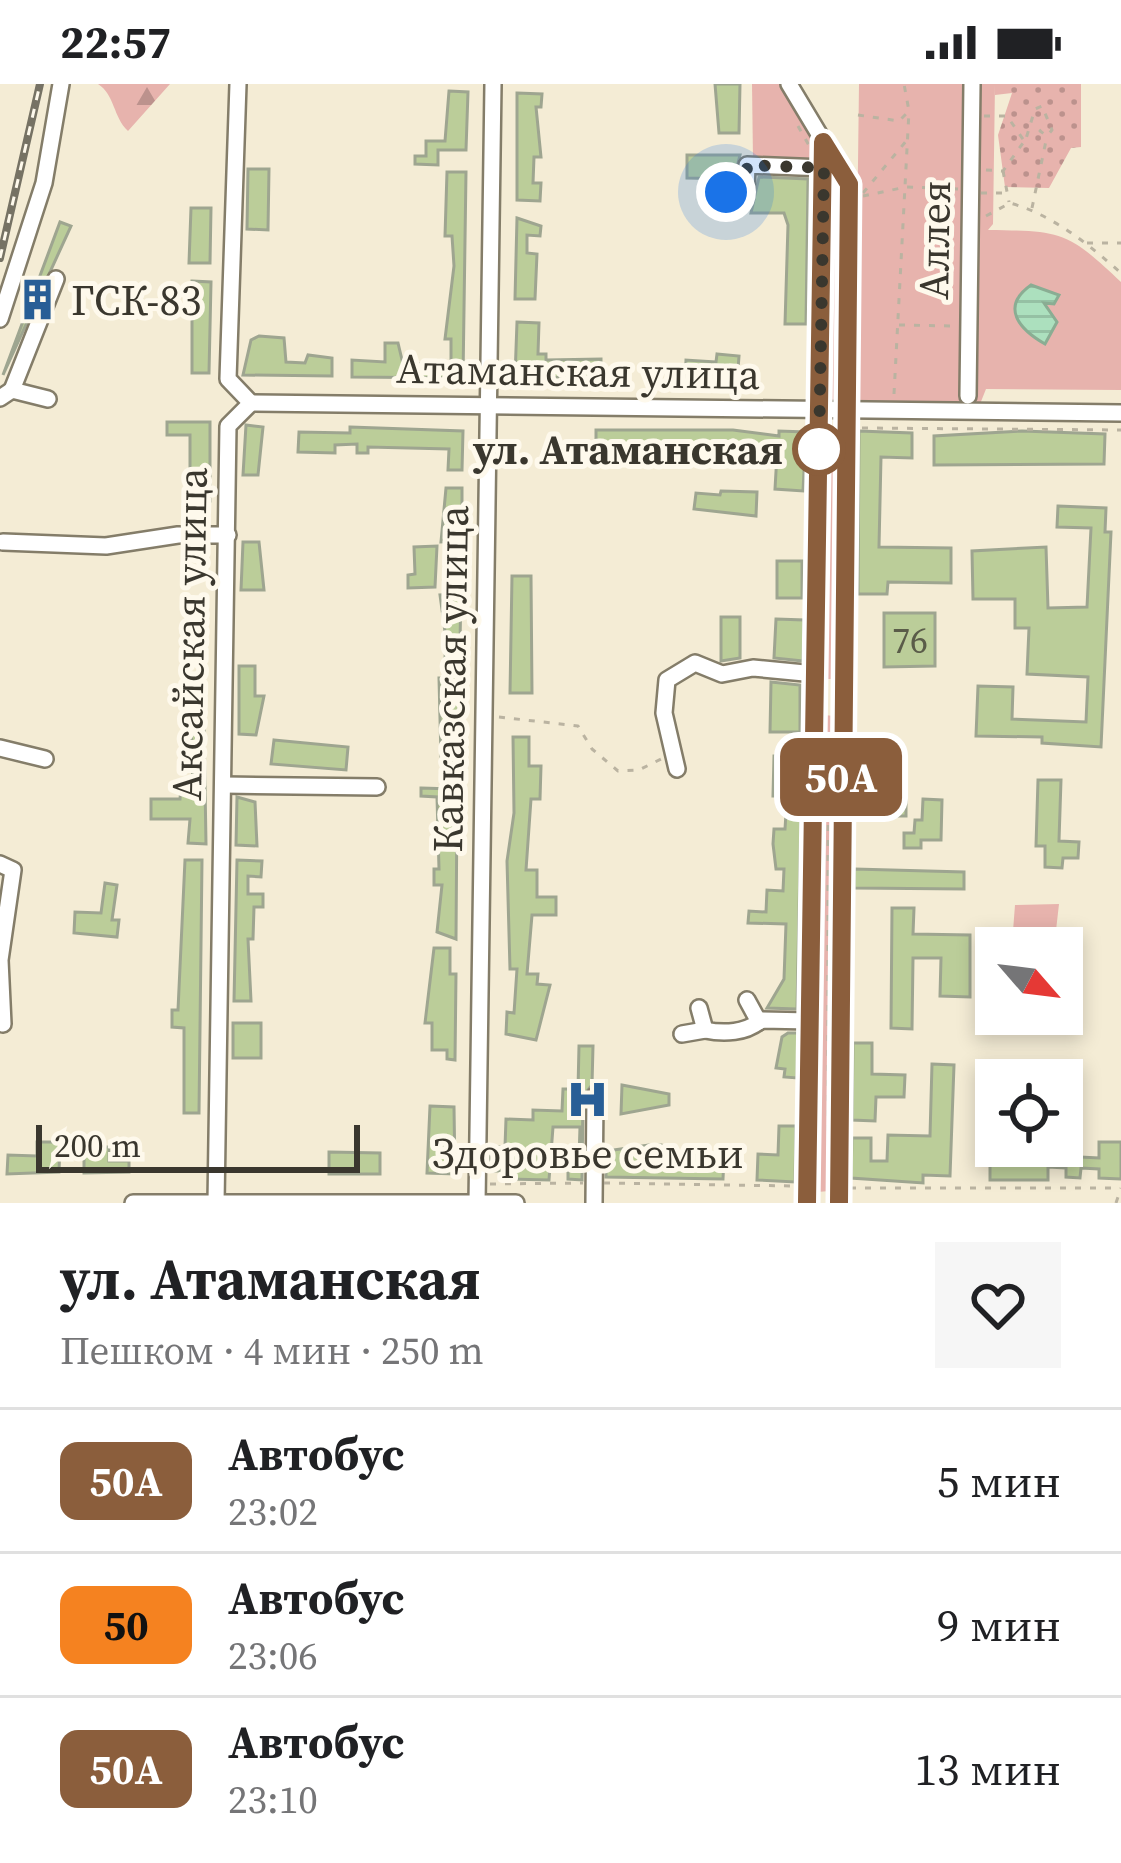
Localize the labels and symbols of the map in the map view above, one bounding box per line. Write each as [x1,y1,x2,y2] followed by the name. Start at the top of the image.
[696,162,756,222] your location
[904,180,964,300] street label: Аллея
[71,271,201,329] place label: ГСК-83
[14,277,60,323] building icon: ГСК-83
[396,339,761,403] street label: Атаманская улица
[472,420,783,478] place label: ул. Атаманская
[794,424,844,474] marker: ул. Атаманская
[157,466,221,801] street label: Аксайская улица
[418,504,482,853] street label: Кавказская улица
[892,616,928,665] house number: 76
[772,738,910,816] line badge: 50А
[975,927,1083,1035] north arrow
[565,1076,611,1122] hospital icon: Здоровье семьи
[36,1119,360,1172] scale bar
[432,1124,744,1182] place label: Здоровье семьи

